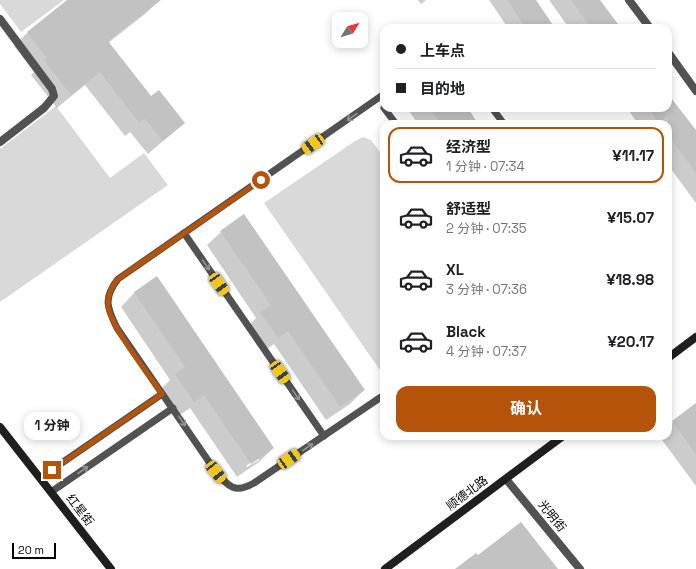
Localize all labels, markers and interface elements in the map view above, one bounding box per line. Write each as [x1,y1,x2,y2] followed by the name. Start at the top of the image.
[332,12,368,48] north arrow
[332,12,368,48] map controls
[420,41,465,60] text: 上车点
[420,79,465,98] text: 目的地
[347,113,358,121] one-way arrow
[300,132,326,156] car
[398,137,434,173] icon: car
[446,137,491,156] text: 经济型
[612,146,654,165] text: ¥11.17
[446,158,525,175] text: 1 分钟 · 07:34
[252,171,270,189] route start
[398,199,434,235] icon: car
[446,199,491,218] text: 舒适型
[607,208,654,227] text: ¥15.07
[446,220,527,237] text: 2 分钟 · 07:35
[202,260,210,271] one-way arrow
[446,260,464,279] text: XL
[398,261,434,297] icon: car
[606,270,654,289] text: ¥18.98
[207,271,231,297] car
[446,281,527,298] text: 3 分钟 · 07:36
[446,322,486,341] text: Black
[398,323,434,359] icon: car
[607,332,654,351] text: ¥20.17
[446,343,527,360] text: 4 分钟 · 07:37
[268,359,292,385] car
[396,386,656,432] button: 确认
[292,390,300,401] one-way arrow
[24,412,80,440] callout: 1 分钟
[177,416,186,427] one-way arrow
[34,417,70,434] text: 1 分钟
[302,443,313,451] one-way arrow
[276,447,302,471] car
[204,459,228,485] car
[43,461,61,479] route end
[77,466,88,474] one-way arrow
[443,472,491,514] street label: 顺德北路
[63,491,97,529] street label: 红星街
[534,497,570,535] street label: 光明街
[12,541,56,560] scale bar
[18,543,44,557] text: 20 m

